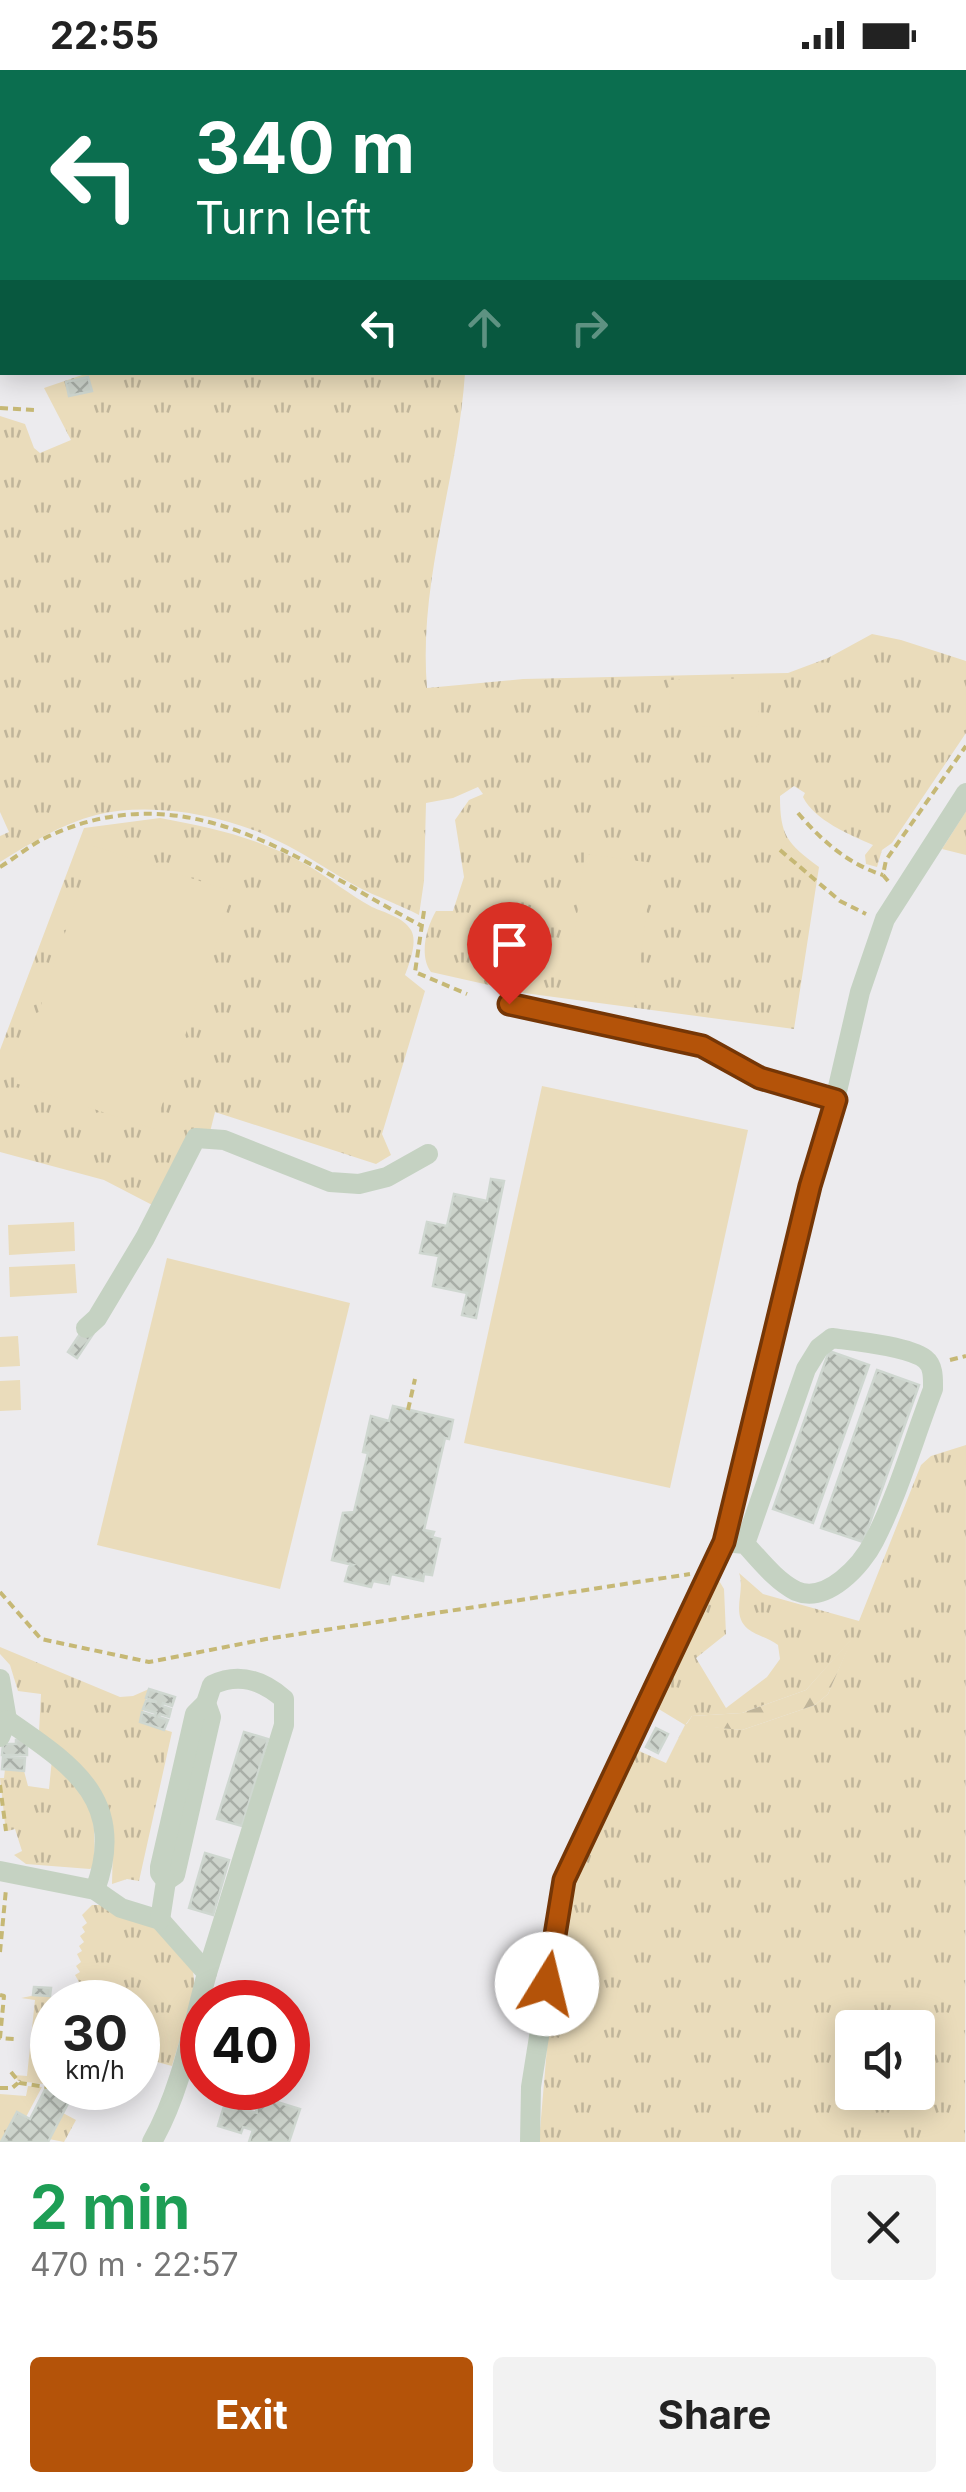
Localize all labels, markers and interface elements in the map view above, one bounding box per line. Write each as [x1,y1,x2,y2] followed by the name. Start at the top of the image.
[50,12,159,58] text: 22:55
[195,105,415,190] text: 340 m
[30,110,160,240] icon: left
[195,190,371,245] text: Turn left
[352,300,407,355] icon: left
[457,300,512,355] icon: ahead
[562,300,617,355] icon: right
[467,902,552,1005] pin
[482,917,537,972] icon: arrive
[495,1932,599,2036] position arrow
[180,1980,310,2110] speed limit sign: 40
[62,2003,128,2063] text: 30
[835,2010,935,2110] map controls
[835,2010,935,2110] button: sound
[65,2055,125,2085] text: km/h
[30,2171,190,2243] text: 2 min
[831,2175,936,2280] button: close
[30,2245,239,2284] text: 470 m · 22:57
[30,2357,473,2472] button: Exit
[493,2357,936,2472] button: Share

